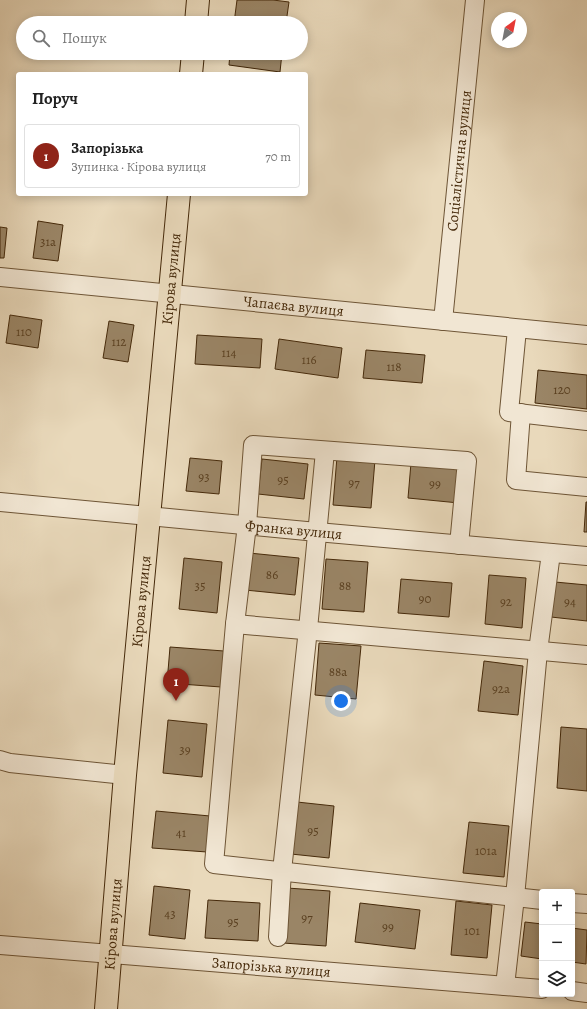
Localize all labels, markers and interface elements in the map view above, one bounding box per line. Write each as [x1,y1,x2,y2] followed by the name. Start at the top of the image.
[491,12,527,48] north arrow
[16,16,308,60] search box
[30,27,52,49] icon: search
[62,28,107,48] text: Пошук
[32,87,78,110] text: Поруч
[442,89,476,232] street label: Соціалістична вулиця
[71,138,143,158] text: Запорізька
[44,148,48,165] text: 1
[265,148,291,165] text: 70 m
[71,158,206,175] text: Зупинка · Кірова вулиця
[157,232,185,326] street label: Кірова вулиця
[40,233,56,250] house number: 31а
[242,291,345,321] street label: Чапаєва вулиця
[16,323,32,340] house number: 110
[111,333,127,350] house number: 112
[222,344,237,361] house number: 114
[302,351,316,368] house number: 116
[386,358,402,375] house number: 118
[553,381,571,398] house number: 120
[198,468,210,485] house number: 93
[277,471,289,488] house number: 95
[348,474,360,491] house number: 97
[429,475,441,492] house number: 99
[244,515,343,544] street label: Франка вулиця
[127,555,155,648] street label: Кірова вулиця
[266,566,278,583] house number: 86
[195,577,206,594] house number: 35
[339,577,351,594] house number: 88
[419,590,431,607] house number: 90
[500,593,512,610] house number: 92
[564,593,576,610] house number: 94
[329,663,347,680] house number: 88а
[163,668,189,701] pin: 1
[492,680,510,697] house number: 92а
[331,691,351,711] your location
[179,741,191,758] house number: 39
[307,822,319,839] house number: 95
[176,824,187,841] house number: 41
[475,842,497,859] house number: 101а
[99,878,127,971] street label: Кірова вулиця
[539,889,575,997] map controls
[539,889,575,925] button: +
[164,905,176,922] house number: 43
[301,909,313,926] house number: 97
[227,913,239,930] house number: 95
[382,918,394,935] house number: 99
[464,922,480,939] house number: 101
[539,925,575,961] button: −
[211,952,331,982] street label: Запорізька вулиця
[539,961,575,997] button: layers

